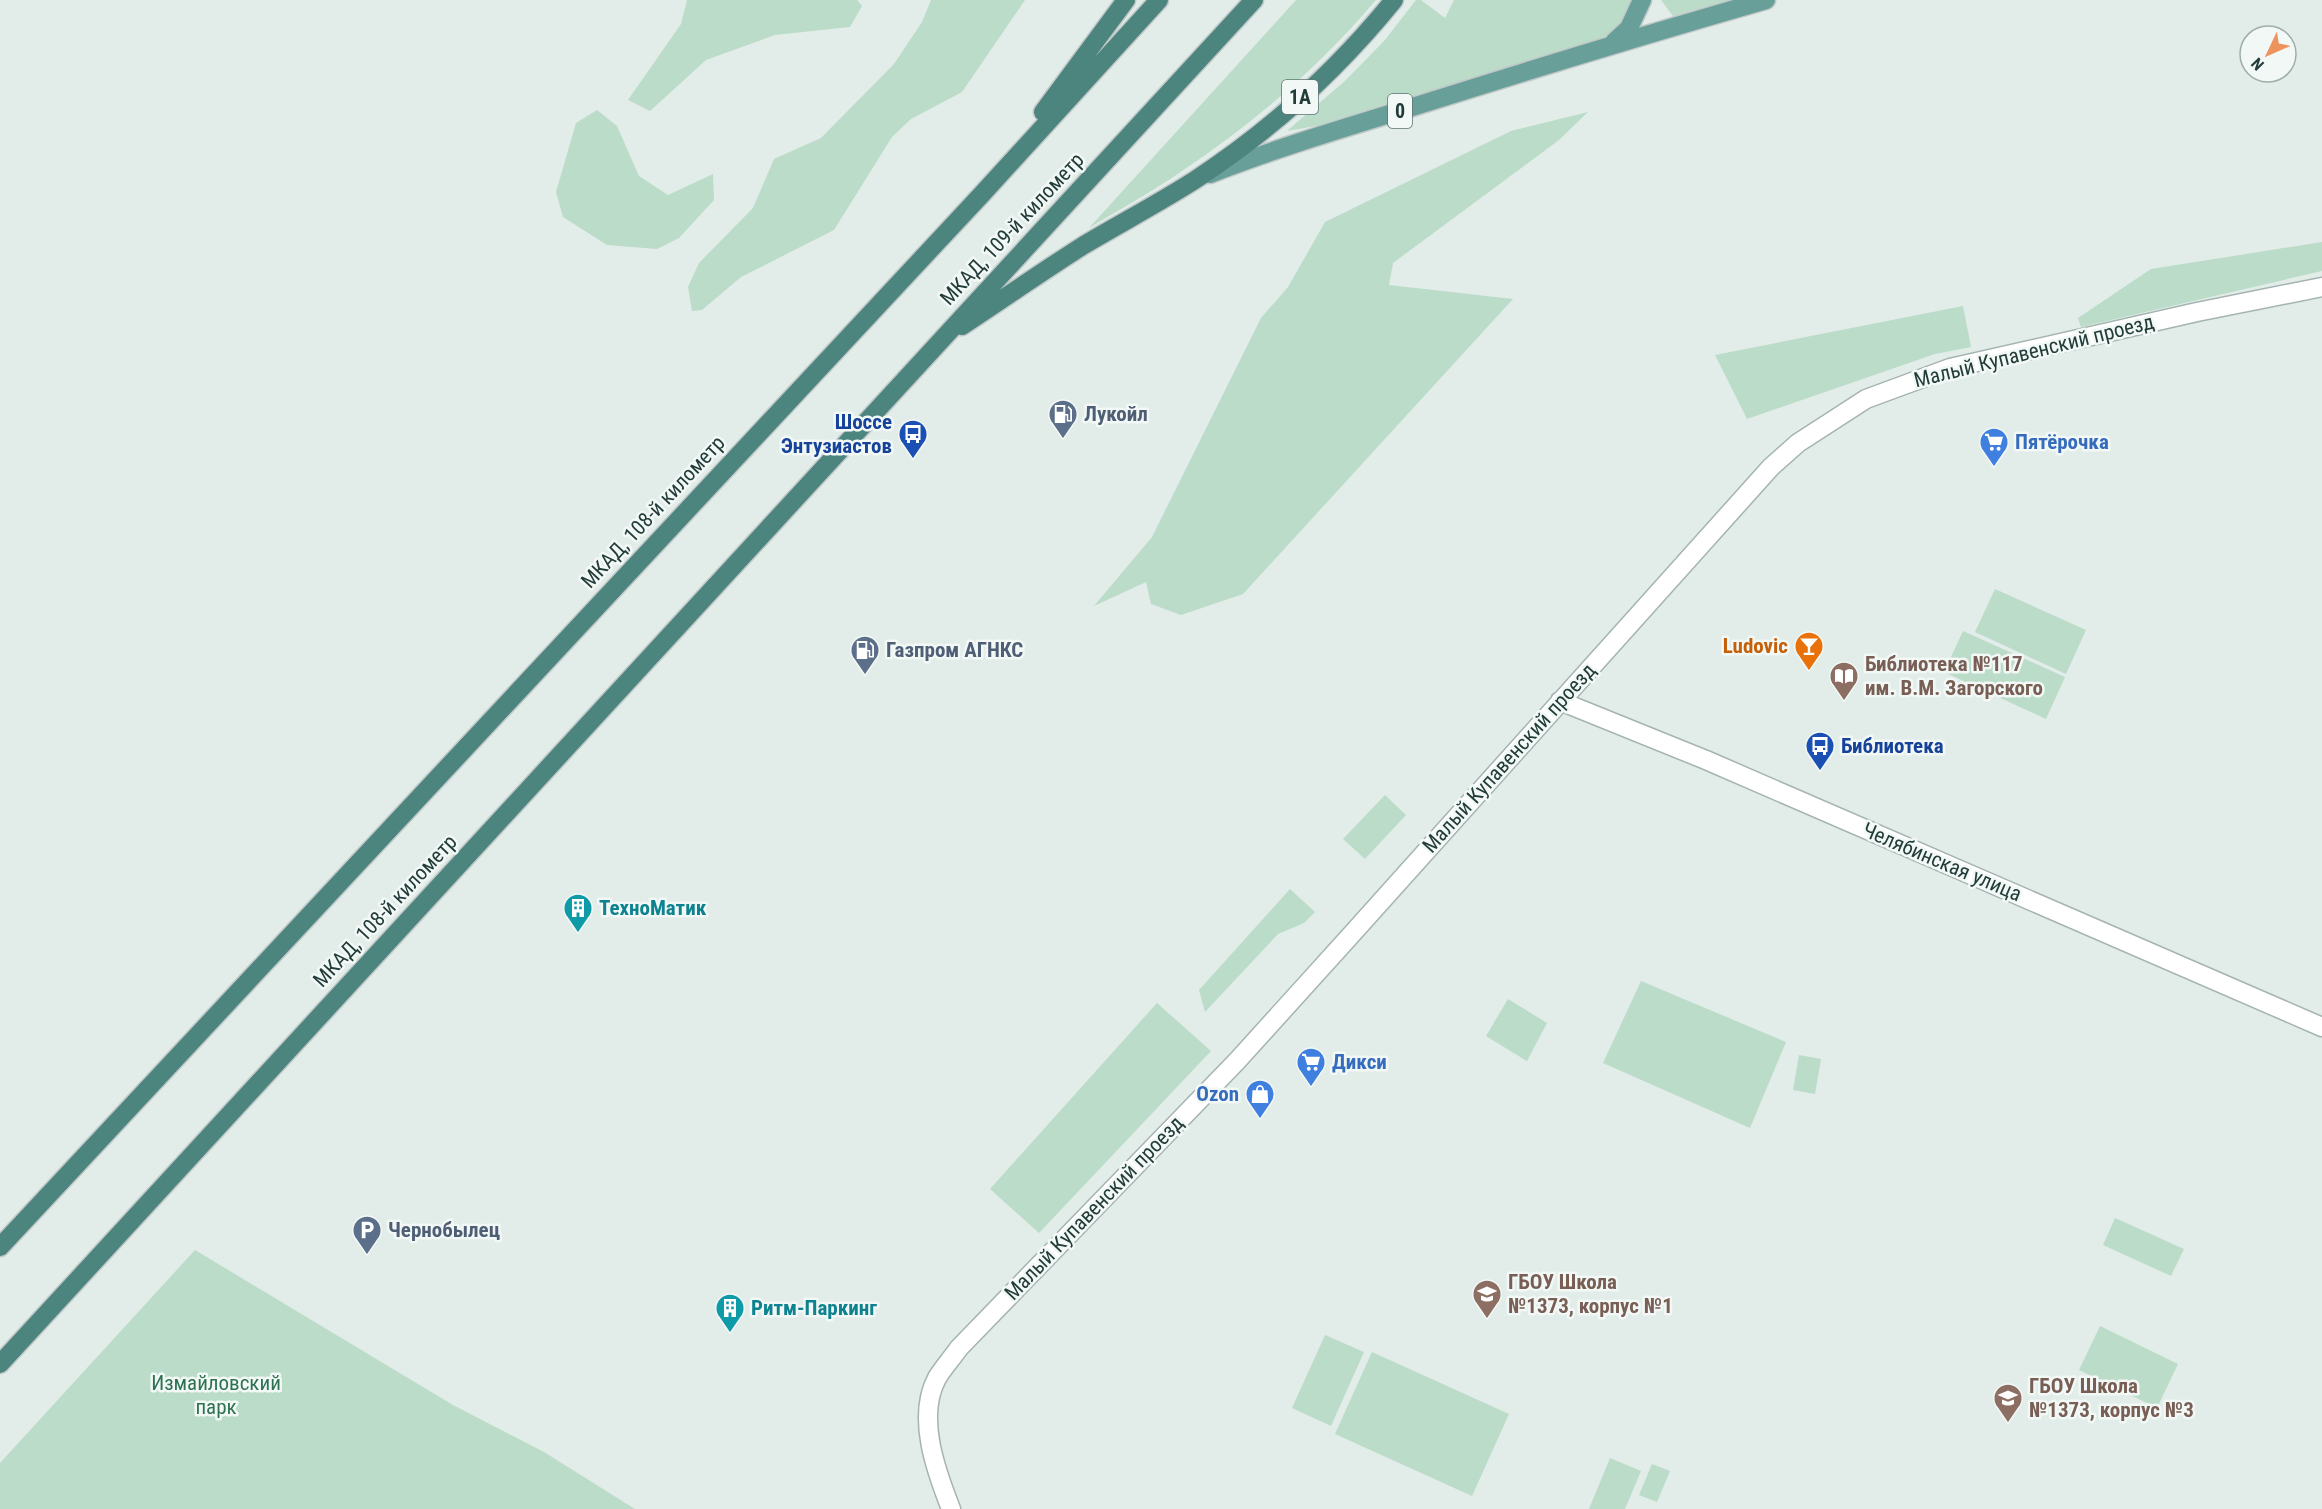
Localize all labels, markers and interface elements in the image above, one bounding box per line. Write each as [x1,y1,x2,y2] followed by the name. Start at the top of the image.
[2238,24,2298,84] north arrow
[2247,54,2268,74] text: N
[1282,80,1318,114] road number: 1A
[1388,94,1412,128] road number: 0
[935,148,1089,310] street label: МКАД, 109-й километр
[1912,310,2156,392] street label: Малый Купавенский проезд
[1047,398,1079,440] fuel station icon: Лукойл
[1084,402,1148,426] place label: Лукойл
[781,410,892,458] place label: Шоссе Энтузиастов
[897,418,929,460] bus stop icon: Шоссе Энтузиастов
[1978,426,2010,468] supermarket icon: Пятёрочка
[2015,430,2109,454] place label: Пятёрочка
[576,431,730,593] street label: МКАД, 108-й километр
[1793,630,1825,672] bar icon: Ludovic
[849,634,881,676] fuel station icon: Газпром АГНКС
[1723,634,1788,658] place label: Ludovic
[886,638,1023,662] place label: Газпром АГНКС
[1865,652,2043,700] place label: Библиотека №117 им. В.М. Загорского
[1418,658,1600,858] street label: Малый Купавенский проезд
[1828,660,1860,702] library icon: Библиотека №117 им. В.М. Загорского
[1804,730,1836,772] bus stop icon: Библиотека
[1841,734,1944,758] place label: Библиотека
[1859,818,2025,906] street label: Челябинская улица
[308,830,462,992] street label: МКАД, 108-й километр
[562,892,594,934] building icon: ТехноМатик
[599,896,707,920] place label: ТехноМатик
[1295,1046,1327,1088] supermarket icon: Дикси
[1332,1050,1387,1074] place label: Дикси
[1244,1078,1276,1120] shop icon: Ozon
[1196,1082,1239,1106] place label: Ozon
[1000,1111,1188,1305] street label: Малый Купавенский проезд
[351,1214,383,1256] parking icon: Чернобылец
[388,1218,500,1242] place label: Чернобылец
[1508,1270,1673,1318] place label: ГБОУ Школа №1373, корпус №1
[1471,1278,1503,1320] school or university icon: ГБОУ Школа №1373, корпус №1
[714,1292,746,1334] building icon: Ритм-Паркинг
[751,1296,877,1320] place label: Ритм-Паркинг
[151,1371,281,1419] park label: Измайловский парк
[2029,1374,2194,1422] place label: ГБОУ Школа №1373, корпус №3
[1992,1382,2024,1424] school or university icon: ГБОУ Школа №1373, корпус №3

